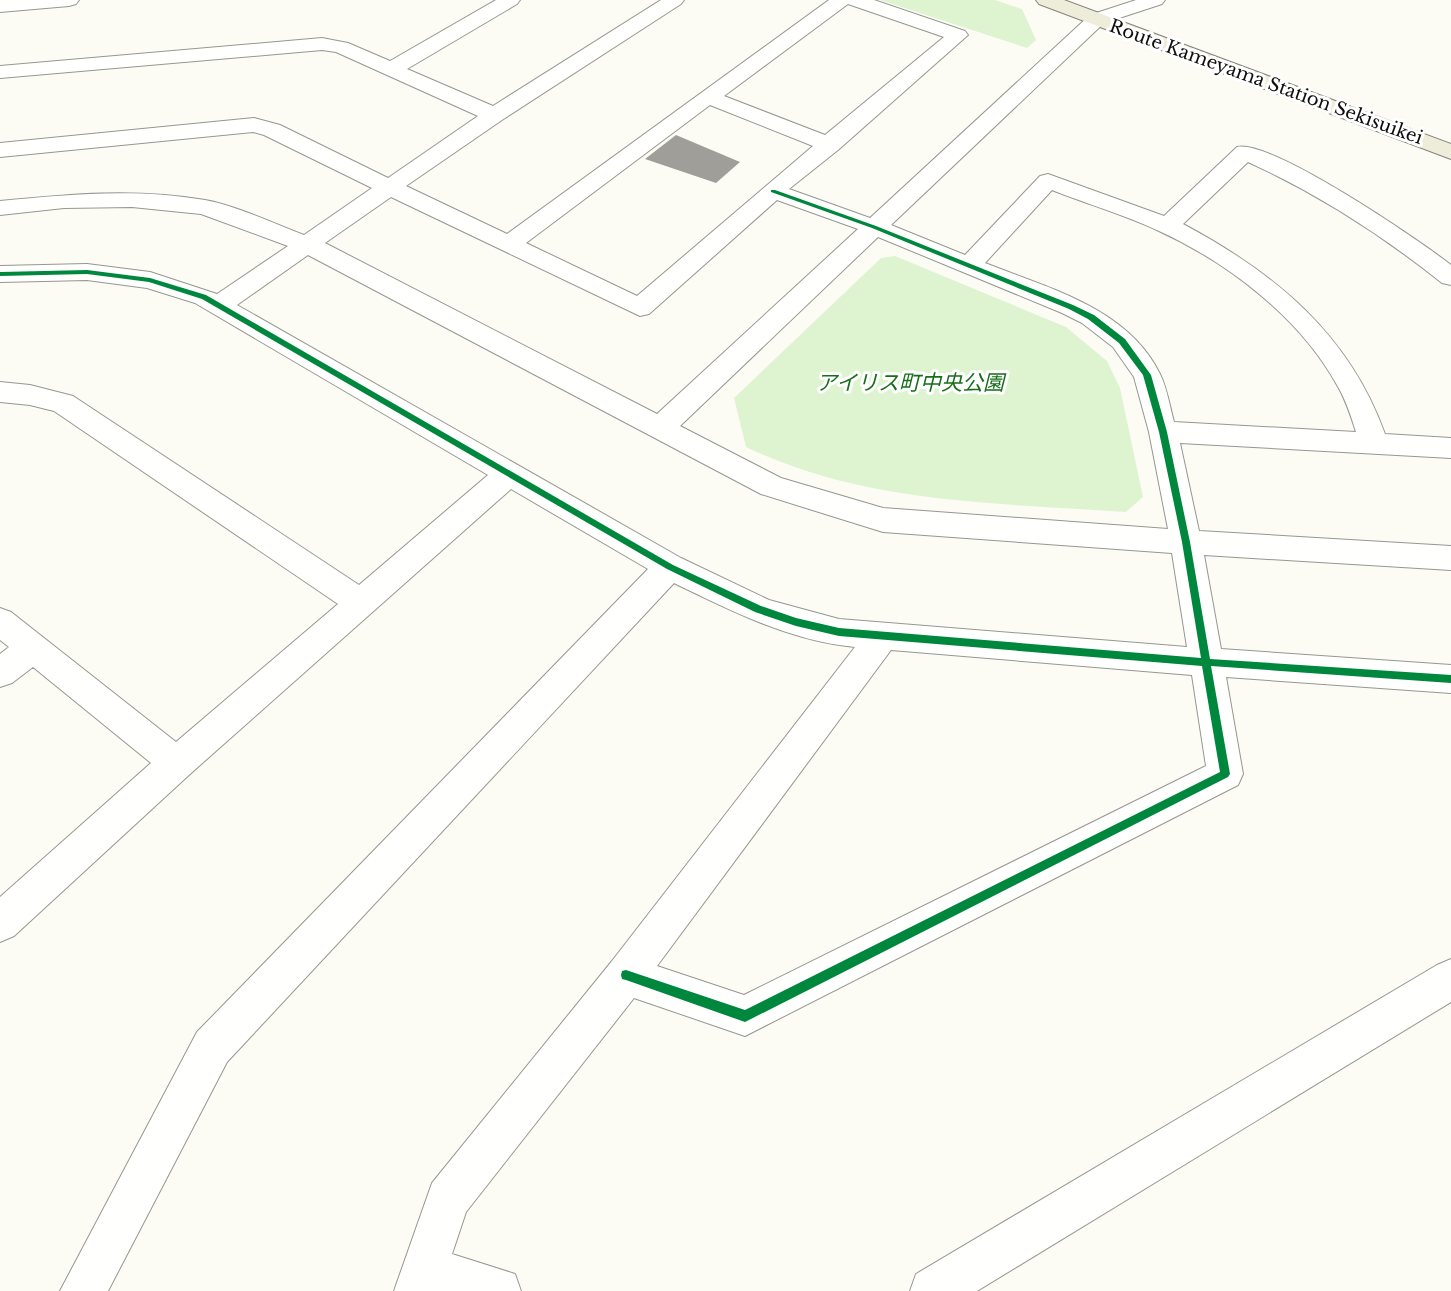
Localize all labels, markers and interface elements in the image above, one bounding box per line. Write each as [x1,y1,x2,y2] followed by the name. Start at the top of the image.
[1106,15,1426,149] street label: Route Kameyama Station Sekisuikei
[816,370,1007,396] park label: アイリス町中央公園

